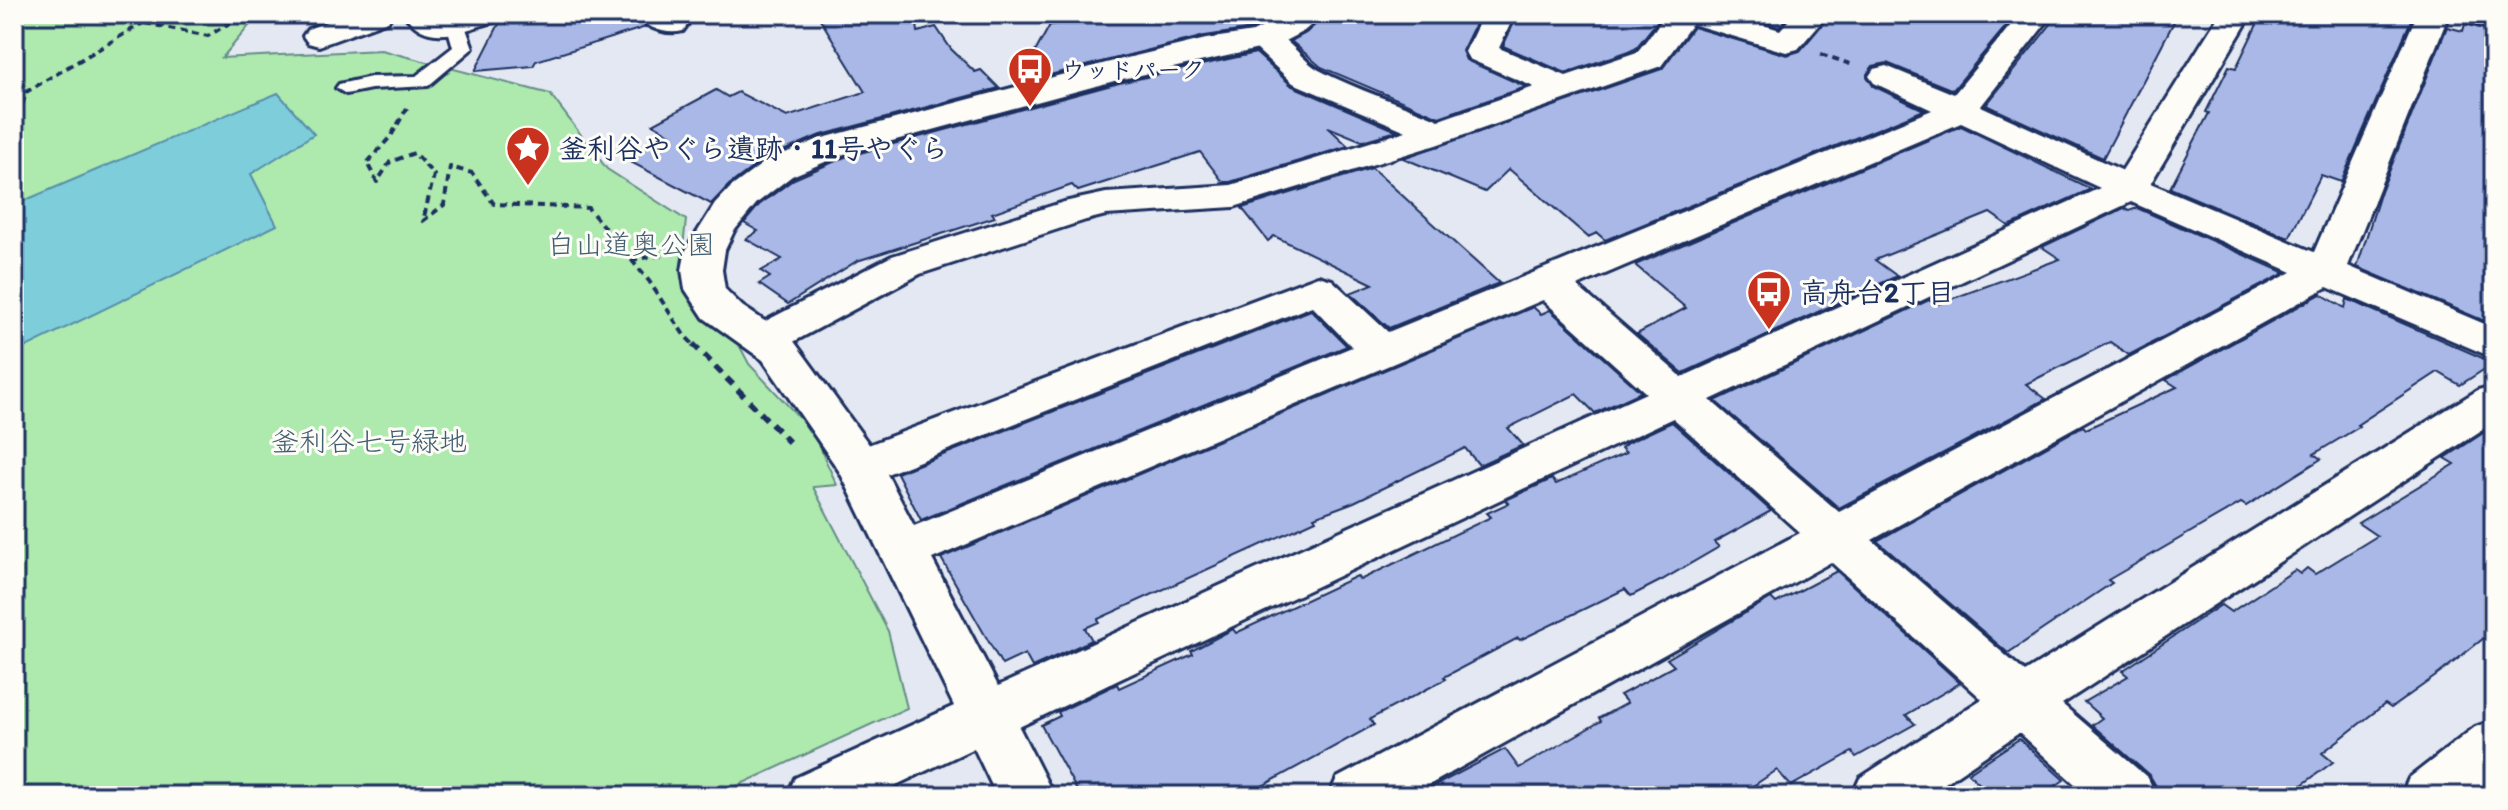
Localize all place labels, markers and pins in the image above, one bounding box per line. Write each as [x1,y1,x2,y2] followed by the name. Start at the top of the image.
[1006,45,1054,108] bus stop icon: ウッドパーク
[1061,55,1205,84] place label: ウッドパーク
[504,124,552,187] place icon: 釜利谷やぐら遺跡・11号やぐら
[559,131,949,165] place label: 釜利谷やぐら遺跡・11号やぐら
[1745,268,1793,331] bus stop icon: 高舟台2丁目
[1800,275,1955,309] place label: 高舟台2丁目

